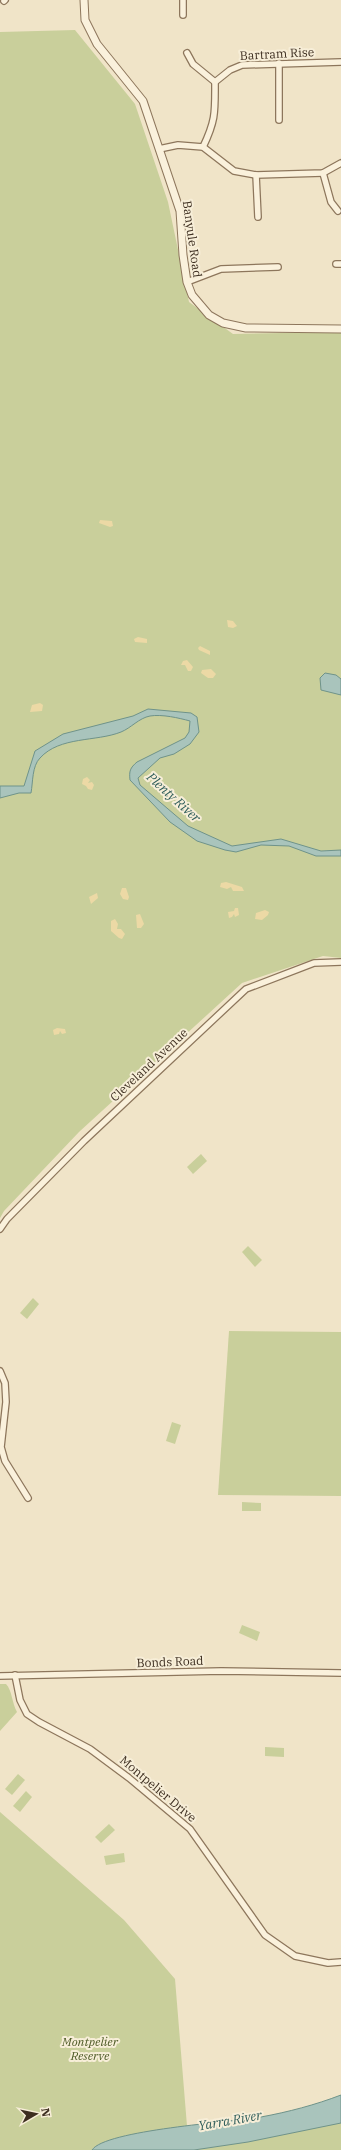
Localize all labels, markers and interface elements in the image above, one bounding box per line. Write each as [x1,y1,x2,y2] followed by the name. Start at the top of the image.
[239,44,315,63] street label: Bartram Rise
[180,200,205,278] street label: Banyule Road
[142,768,204,826] water label: Plenty River
[107,1025,191,1104] street label: Cleveland Avenue
[136,1653,204,1670] street label: Bonds Road
[117,1752,200,1825] street label: Montpelier Drive
[61,2034,119,2063] park label: Montpelier Reserve
[16,2094,56,2134] north arrow
[38,2107,54,2118] text: N
[197,2107,263,2134] water label: Yarra River

